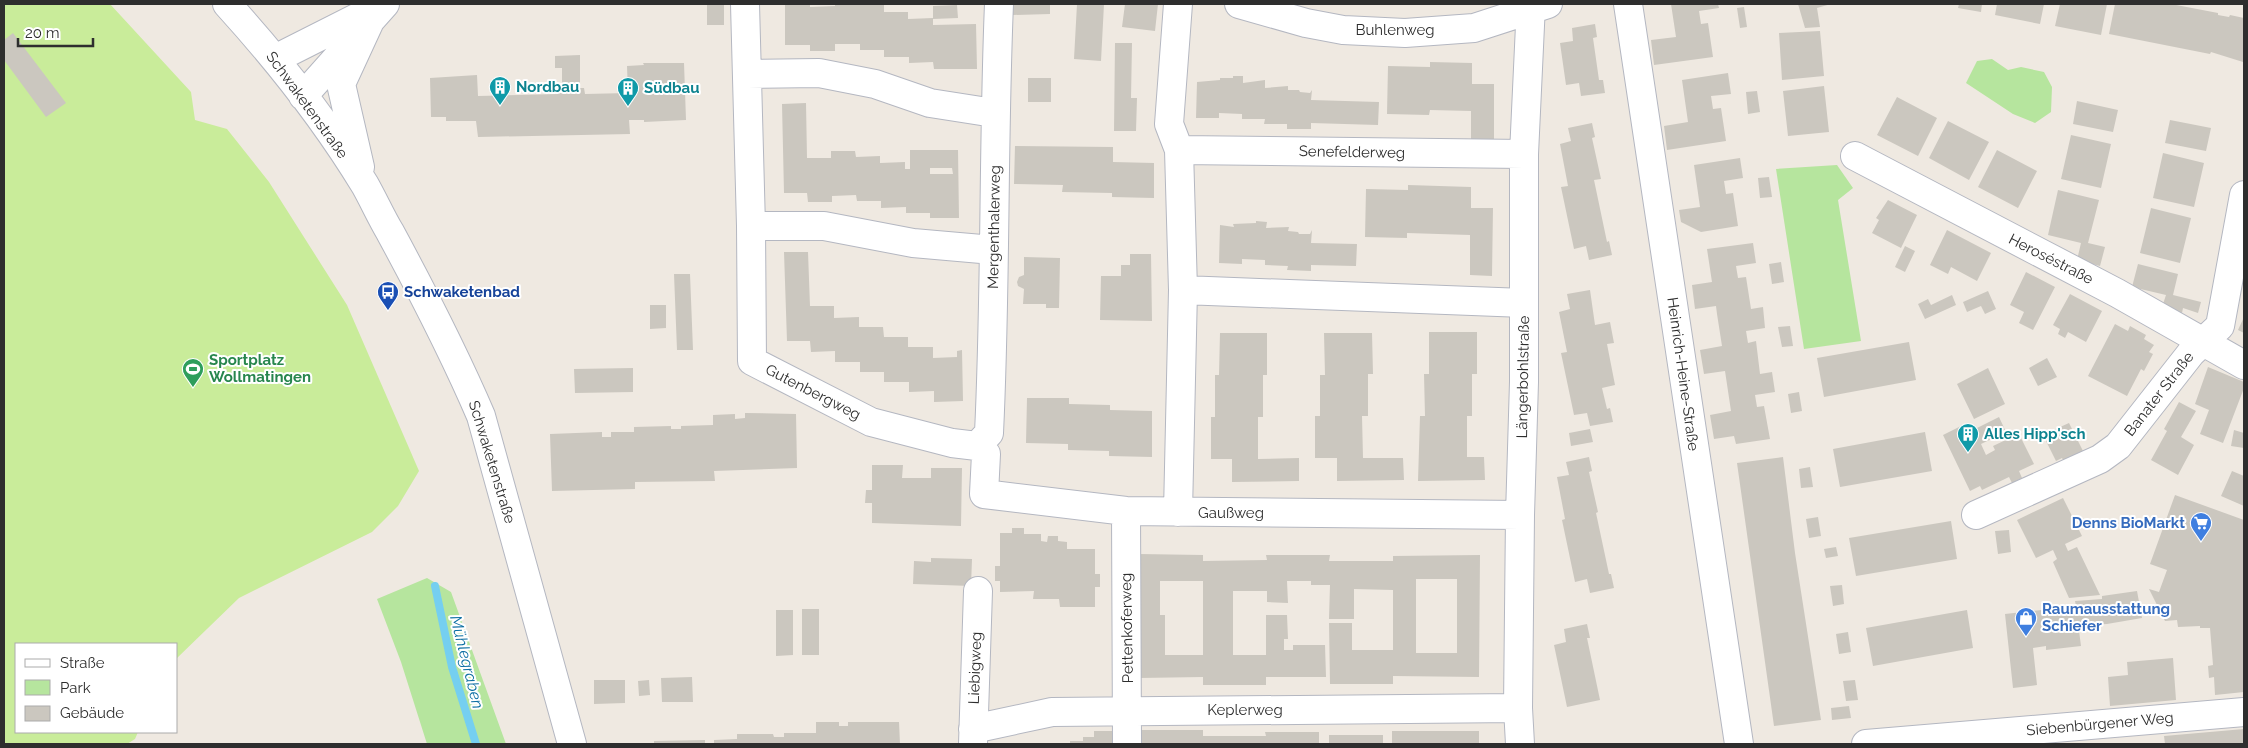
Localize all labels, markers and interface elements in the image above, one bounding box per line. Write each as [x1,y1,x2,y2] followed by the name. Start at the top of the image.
[18,15,92,47] scale bar
[1355,21,1435,39] street label: Buhlenweg
[25,24,60,42] text: 20 m
[262,48,352,162] street label: Schwaketenstraße
[488,75,512,106] building icon: Nordbau
[616,76,640,107] building icon: Südbau
[516,78,579,96] place label: Nordbau
[644,79,700,97] place label: Südbau
[1299,142,1405,162] street label: Senefelderweg
[984,165,1004,289] street label: Mergenthalerweg
[2006,230,2096,288] street label: Heroséstraße
[376,280,400,311] bus stop icon: Schwaketenbad
[404,283,520,301] place label: Schwaketenbad
[1663,296,1703,452] street label: Heinrich-Heine-Straße
[1513,315,1533,439] street label: Längerbohlstraße
[2121,348,2198,440] street label: Banater Straße
[209,351,311,386] place label: Sportplatz Wollmatingen
[181,357,205,388] sports icon: Sportplatz Wollmatingen
[762,360,864,424] street label: Gutenbergweg
[465,398,519,526] street label: Schwaketenstraße
[1956,422,1980,453] building icon: Alles Hipp'sch
[1984,425,2086,443] place label: Alles Hipp'sch
[1198,504,1264,522] street label: Gaußweg
[2189,511,2213,542] supermarket icon: Denns BioMarkt
[2072,514,2185,532] place label: Denns BioMarkt
[1117,573,1137,683] street label: Pettenkoferweg
[2042,600,2170,635] place label: Raumausstattung Schiefer
[2014,606,2038,637] shop icon: Raumausstattung Schiefer
[446,613,488,711] water label: Mühlegraben
[965,631,985,705] street label: Liebigweg
[15,643,178,733] legend
[60,654,105,672] text: Straße
[60,679,91,697] text: Park
[1207,701,1283,719] street label: Keplerweg
[60,704,124,722] text: Gebäude
[2026,709,2174,739] street label: Siebenbürgener Weg

